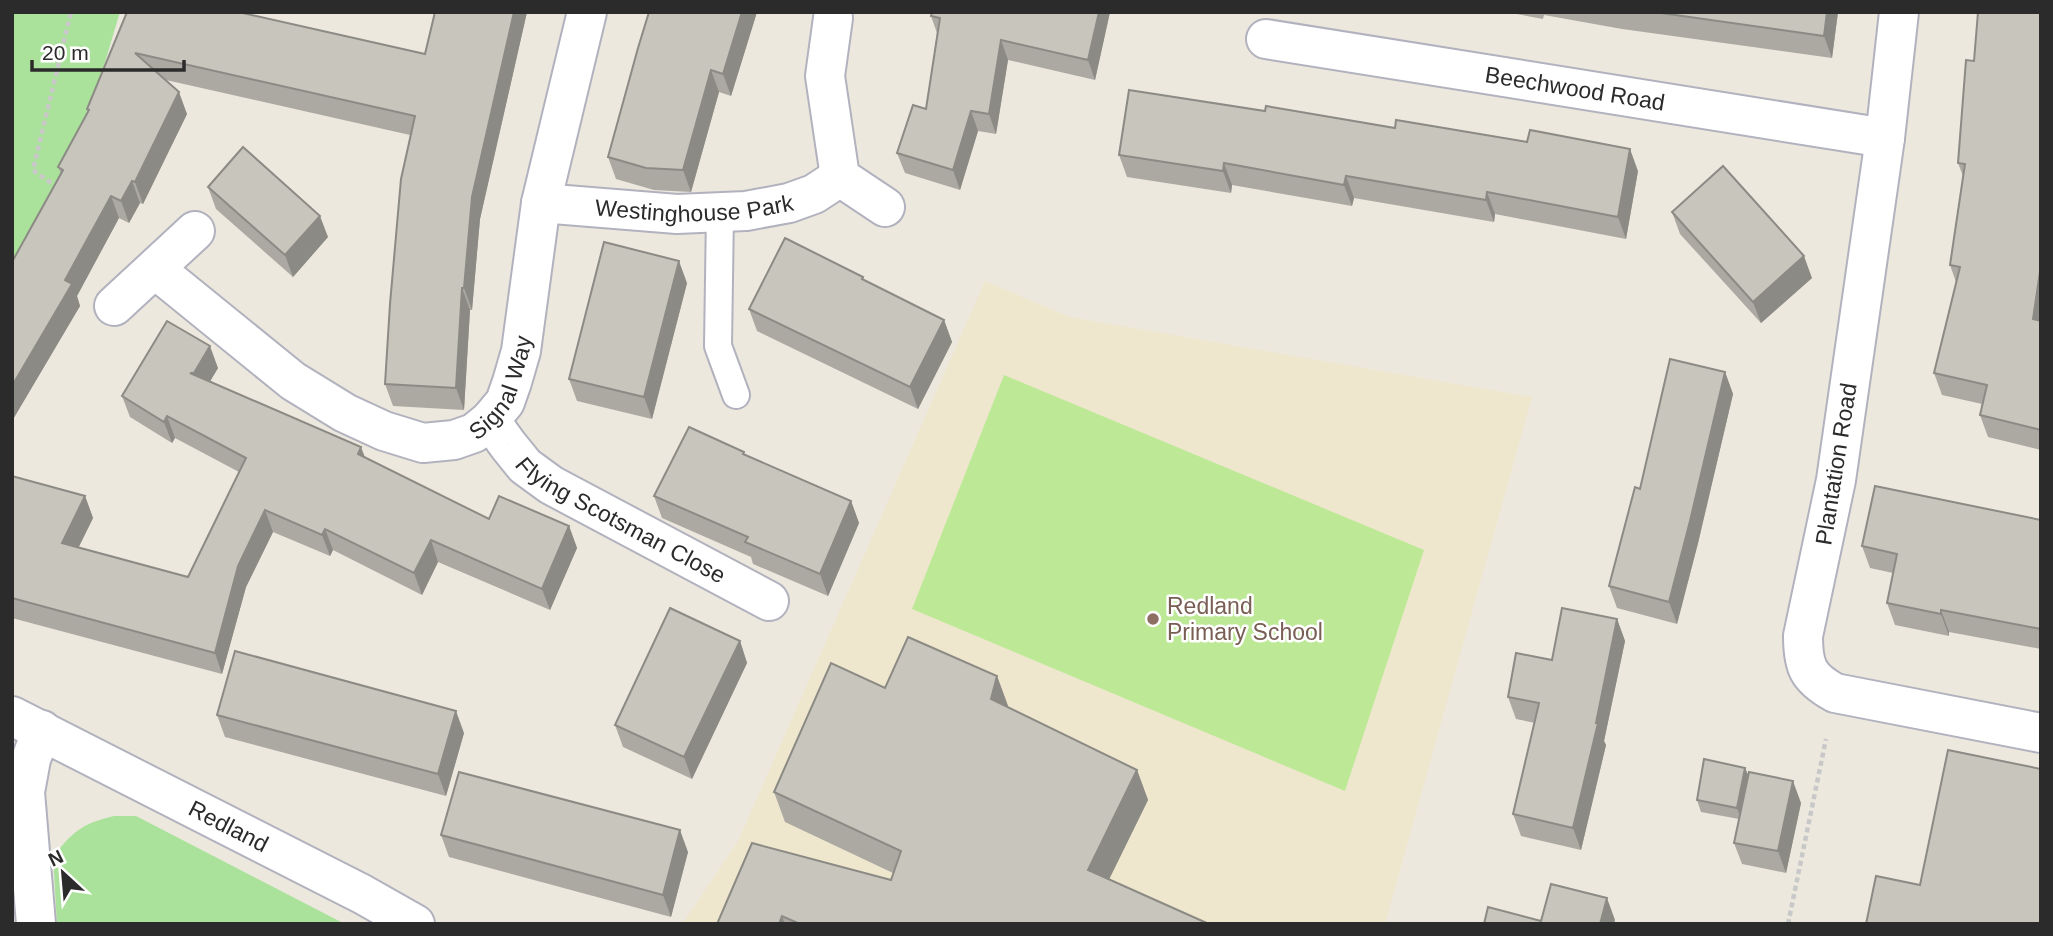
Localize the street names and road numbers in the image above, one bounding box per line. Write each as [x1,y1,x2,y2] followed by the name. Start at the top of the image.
[1483,61,1667,116] street label: Beechwood Road
[594,189,796,227] street label: Westinghouse Park
[464,334,536,445] street label: Signal Way
[1810,381,1862,547] street label: Plantation Road
[510,452,730,588] street label: Flying Scotsman Close
[184,795,273,857] street label: Redland

